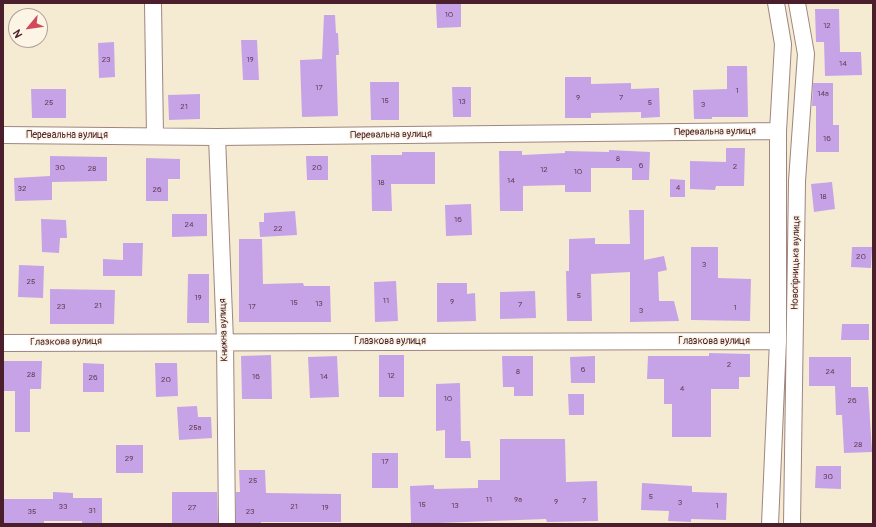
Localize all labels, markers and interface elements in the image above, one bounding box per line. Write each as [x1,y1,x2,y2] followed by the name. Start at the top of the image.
[8,8,48,48] north arrow
[445,10,453,20] house number: 10
[823,21,831,31] house number: 12
[10,27,25,40] text: N
[102,55,110,65] house number: 23
[246,55,254,65] house number: 19
[839,59,847,69] house number: 14
[315,83,323,93] house number: 17
[735,86,739,96] house number: 1
[817,89,829,99] house number: 14а
[576,93,580,103] house number: 9
[619,93,623,103] house number: 7
[381,96,389,106] house number: 15
[458,97,466,107] house number: 13
[45,98,53,108] house number: 25
[648,98,652,108] house number: 5
[701,100,705,110] house number: 3
[180,102,188,112] house number: 21
[674,125,756,139] street label: Перевальна вулиця
[350,128,432,142] street label: Перевальна вулиця
[26,129,108,141] street label: Перевальна вулиця
[823,134,831,144] house number: 16
[616,154,620,164] house number: 8
[639,161,643,171] house number: 6
[733,162,737,172] house number: 2
[55,163,65,173] house number: 30
[312,163,322,173] house number: 20
[88,164,96,174] house number: 28
[540,165,548,175] house number: 12
[574,167,582,177] house number: 10
[507,176,515,186] house number: 14
[377,178,385,188] house number: 18
[676,183,680,193] house number: 4
[18,184,26,194] house number: 32
[152,185,162,195] house number: 26
[819,192,827,202] house number: 18
[454,215,462,225] house number: 16
[789,216,803,310] street label: Новогірницька вулиця
[184,220,194,230] house number: 24
[274,224,282,234] house number: 22
[856,252,866,262] house number: 20
[702,260,706,270] house number: 3
[27,277,35,287] house number: 25
[577,291,581,301] house number: 5
[194,293,202,303] house number: 19
[383,296,389,306] house number: 11
[450,297,454,307] house number: 9
[217,298,231,362] street label: Книжна вулиця
[290,298,298,308] house number: 15
[315,299,323,309] house number: 13
[518,300,522,310] house number: 7
[94,301,102,311] house number: 21
[57,302,65,312] house number: 23
[248,302,256,312] house number: 17
[733,303,737,313] house number: 1
[639,306,643,316] house number: 3
[30,335,102,349] street label: Глазкова вулиця
[354,335,426,347] street label: Глазкова вулиця
[678,335,750,347] street label: Глазкова вулиця
[727,360,731,370] house number: 2
[581,365,585,375] house number: 6
[516,367,520,377] house number: 8
[825,367,835,377] house number: 24
[27,370,35,380] house number: 28
[387,371,395,381] house number: 12
[252,372,260,382] house number: 16
[320,372,328,382] house number: 14
[88,373,98,383] house number: 26
[161,375,171,385] house number: 20
[680,384,684,394] house number: 4
[444,394,452,404] house number: 10
[847,396,857,406] house number: 26
[189,423,201,433] house number: 25а
[854,440,862,450] house number: 28
[125,454,133,464] house number: 29
[381,457,389,467] house number: 17
[823,472,833,482] house number: 30
[249,476,257,486] house number: 25
[649,492,653,502] house number: 5
[486,495,492,505] house number: 11
[514,495,522,505] house number: 9а
[582,496,586,506] house number: 7
[554,497,558,507] house number: 9
[678,498,682,508] house number: 3
[418,500,426,510] house number: 15
[451,501,459,511] house number: 13
[715,501,719,511] house number: 1
[59,502,67,512] house number: 33
[290,502,298,512] house number: 21
[188,503,196,513] house number: 27
[321,503,329,513] house number: 19
[88,506,96,516] house number: 31
[28,507,36,517] house number: 35
[246,507,254,517] house number: 23

